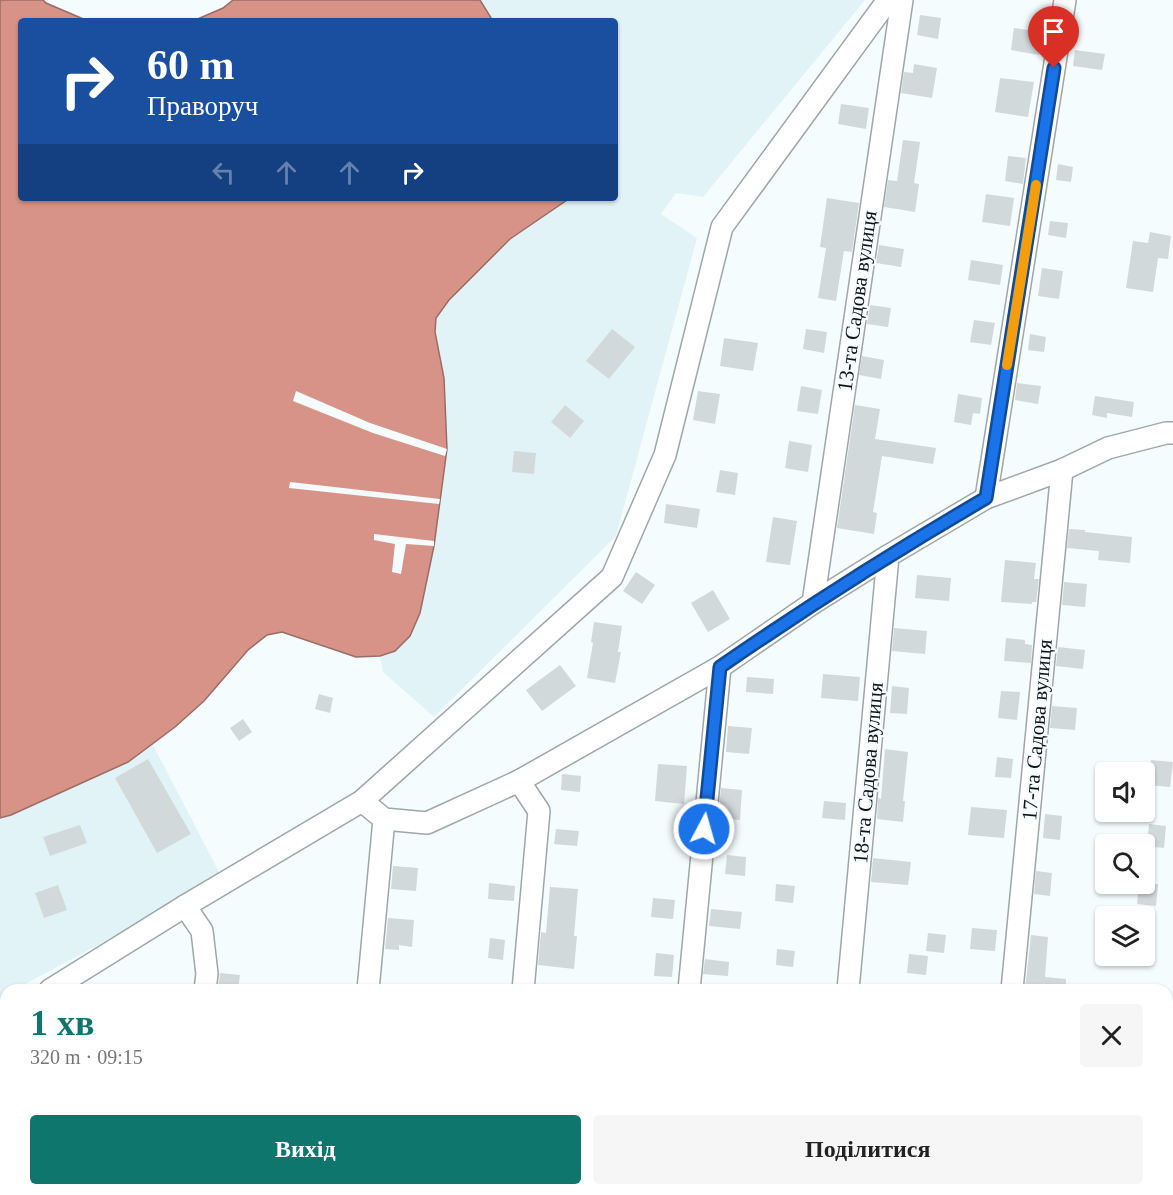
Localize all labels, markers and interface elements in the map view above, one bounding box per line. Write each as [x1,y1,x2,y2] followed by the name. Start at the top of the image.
[1028,6,1079,68] pin
[1037,15,1070,48] icon: arrive
[48,42,126,120] icon: right
[147,42,235,88] text: 60 m
[147,91,258,121] text: Праворуч
[207,156,240,189] icon: left
[270,156,303,189] icon: ahead
[333,156,366,189] icon: ahead
[396,156,429,189] icon: right
[832,209,882,393] street label: 13-та Садова вулиця
[1017,638,1057,822] street label: 17-та Садова вулиця
[848,681,888,865] street label: 18-та Садова вулиця
[1095,762,1155,966] map controls
[1095,762,1155,822] button: sound
[672,797,736,861] position arrow
[1095,834,1155,894] button: search
[1095,906,1155,966] button: layers
[30,1003,94,1043] text: 1 хв
[1080,1004,1143,1067] button: close
[30,1046,143,1068] text: 320 m · 09:15
[30,1115,581,1184] button: Вихід
[593,1115,1143,1184] button: Поділитися

